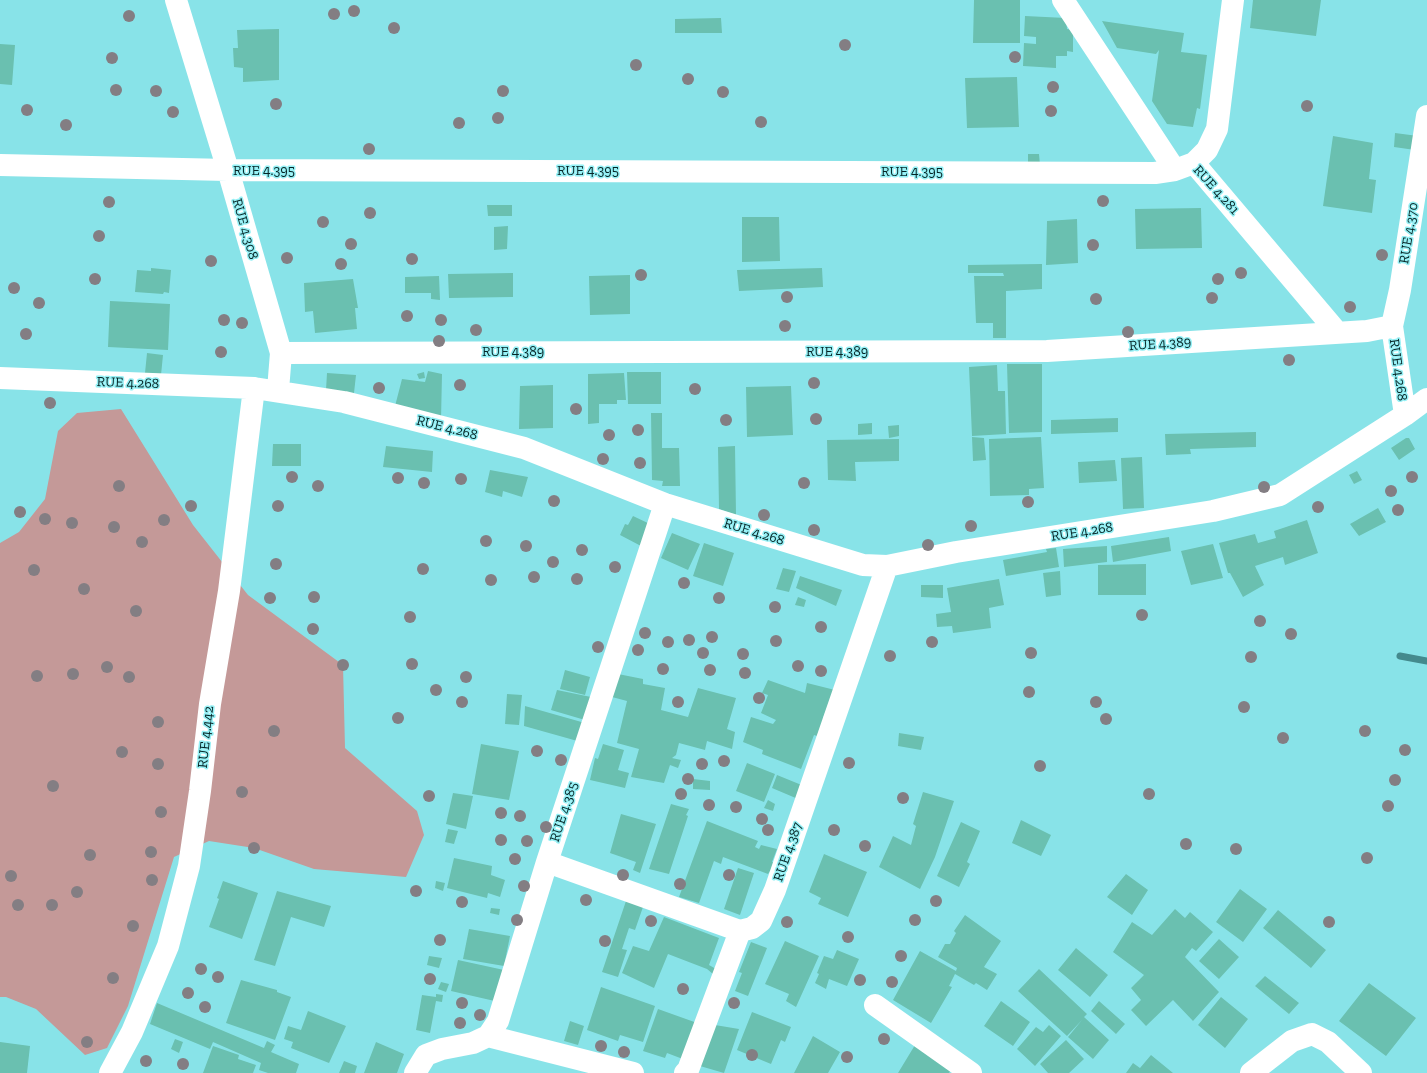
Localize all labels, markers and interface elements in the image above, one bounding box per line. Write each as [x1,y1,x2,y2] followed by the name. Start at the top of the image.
[1189,162,1243,218] street label: RUE 4.281
[233,163,295,179] street label: RUE 4.395
[557,163,619,179] street label: RUE 4.395
[881,164,943,180] street label: RUE 4.395
[228,196,262,262] street label: RUE 4.308
[1396,201,1422,265] street label: RUE 4.370
[1128,333,1192,355] street label: RUE 4.389
[1385,338,1411,402] street label: RUE 4.268
[482,344,544,360] street label: RUE 4.389
[806,344,868,360] street label: RUE 4.389
[96,374,160,392] street label: RUE 4.268
[415,412,479,444] street label: RUE 4.268
[722,515,786,549] street label: RUE 4.268
[1050,519,1114,545] street label: RUE 4.268
[194,705,218,769] street label: RUE 4.442
[546,780,582,844] street label: RUE 4.385
[770,820,806,884] street label: RUE 4.387

